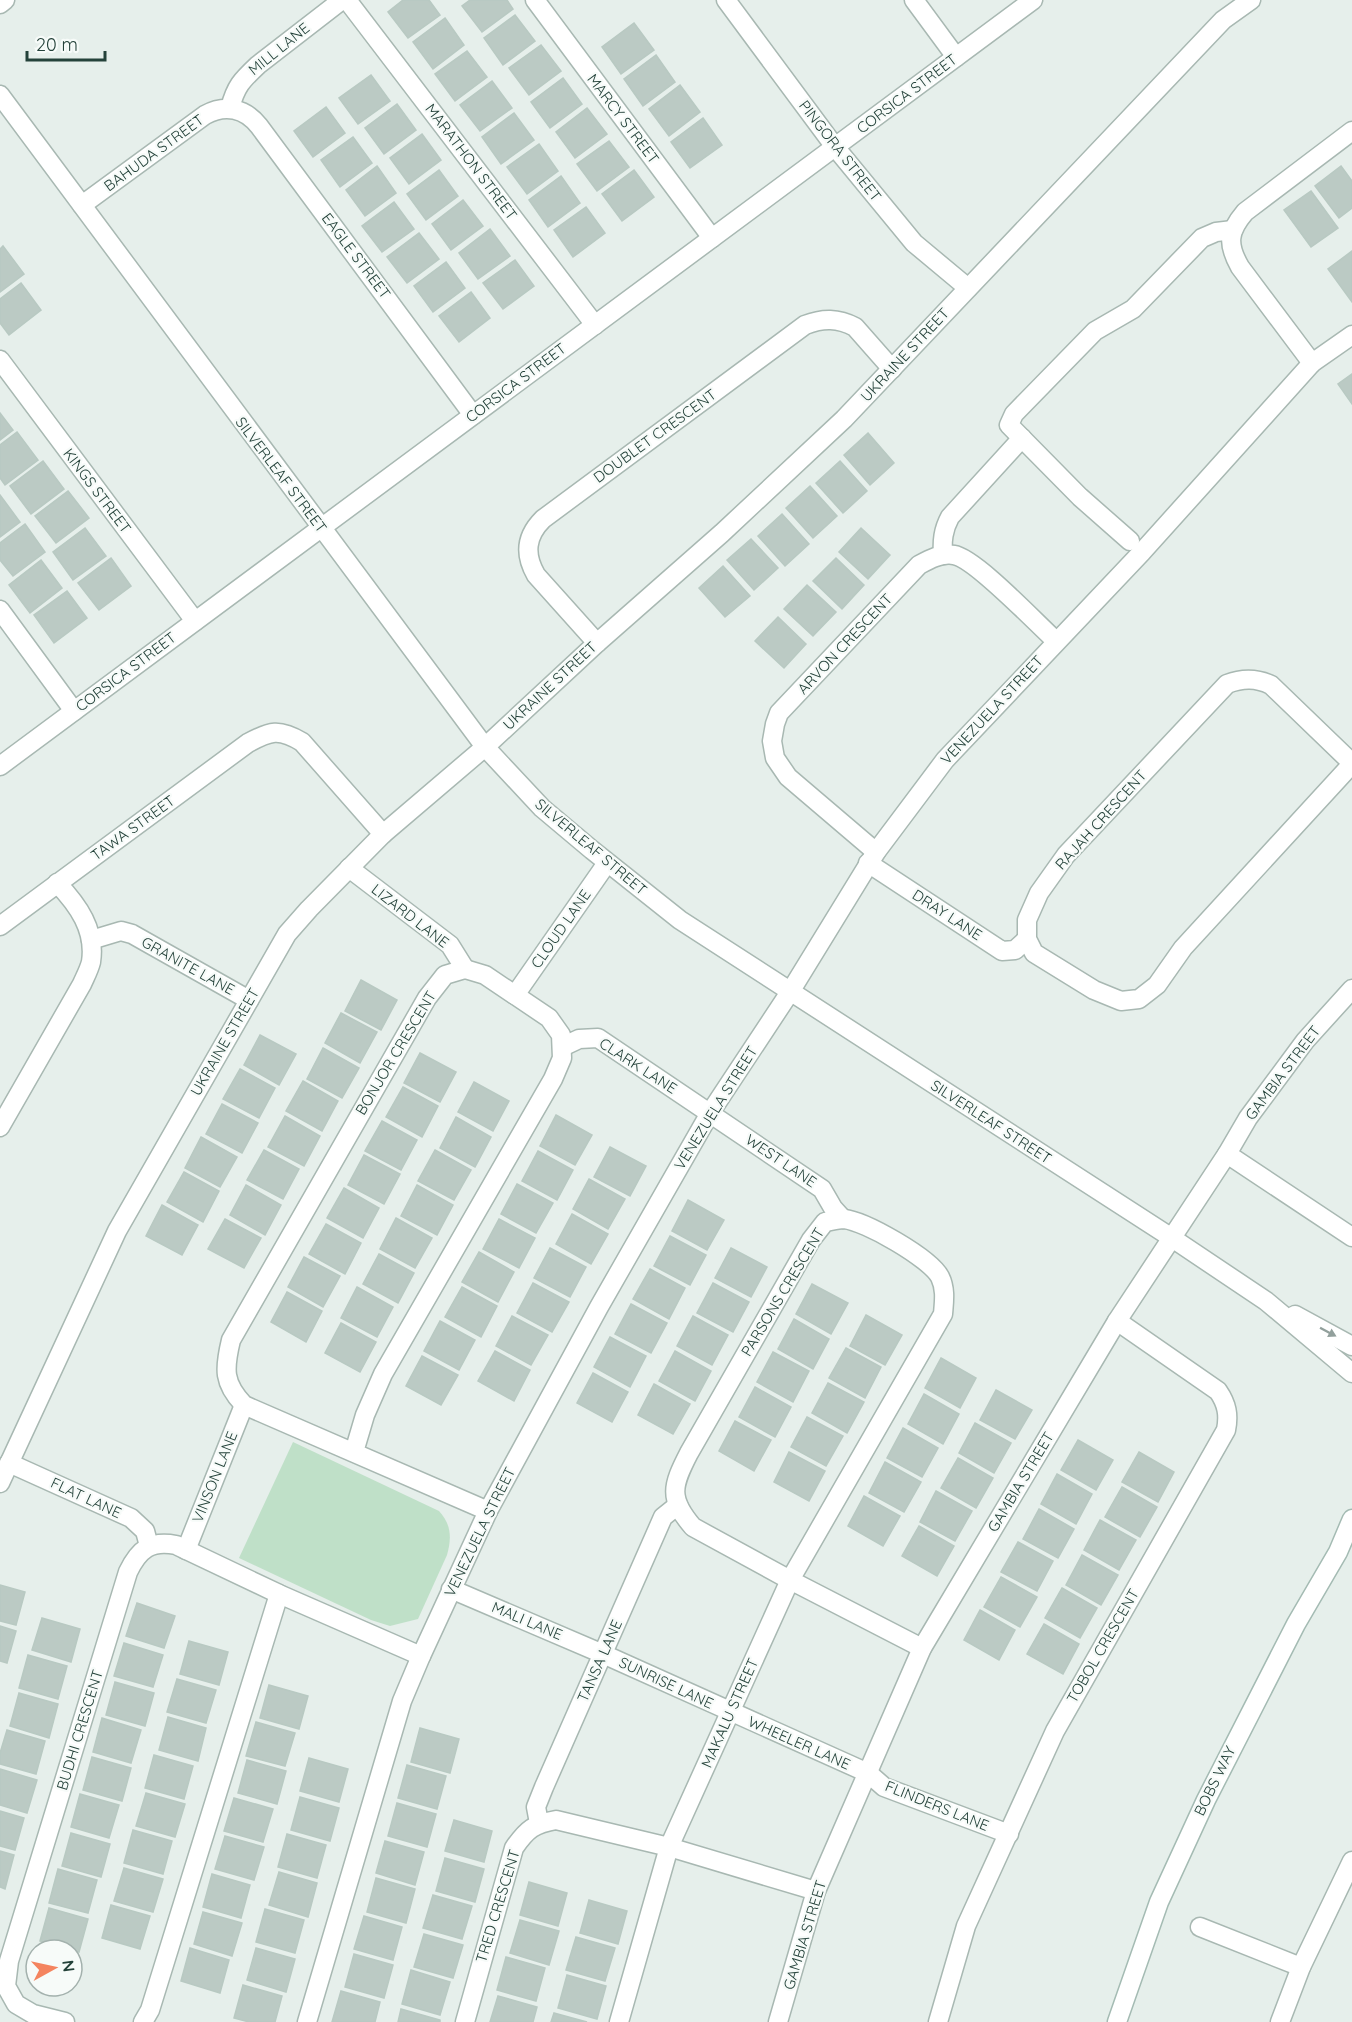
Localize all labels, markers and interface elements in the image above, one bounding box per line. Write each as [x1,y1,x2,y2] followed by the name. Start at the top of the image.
[244,18,313,79] street label: MILL LANE
[27,24,105,62] scale bar
[36,33,78,56] text: 20 m
[853,50,961,138] street label: CORSICA STREET
[583,70,663,168] street label: MARCY STREET
[795,96,886,205] street label: PINGORA STREET
[421,100,521,224] street label: MARATHON STREET
[100,110,207,195] street label: BAHUDA STREET
[318,209,395,302] street label: EAGLE STREET
[856,304,953,406] street label: UKRAINE STREET
[462,339,570,427] street label: CORSICA STREET
[589,385,720,487] street label: DOUBLET CRESCENT
[232,413,331,536] street label: SILVERLEAF STREET
[59,444,135,537] street label: KINGS STREET
[793,589,896,698] street label: ARVON CRESCENT
[72,628,180,716] street label: CORSICA STREET
[499,637,601,734] street label: UKRAINE STREET
[936,651,1047,768] street label: VENEZUELA STREET
[1051,766,1150,874] street label: RAJAH CRESCENT
[87,791,178,864] street label: TAWA STREET
[531,794,651,899] street label: SILVERLEAF STREET
[368,879,453,952] street label: LIZARD LANE
[909,885,986,944] street label: DRAY LANE
[526,886,595,972] street label: CLOUD LANE
[138,932,238,999] street label: GRANITE LANE
[186,984,263,1099] street label: UKRAINE STREET
[351,987,440,1118] street label: BONJOR CRESCENT
[1241,1022,1324,1124] street label: GAMBIA STREET
[596,1033,681,1098] street label: CLARK LANE
[670,1042,761,1173] street label: VENEZUELA STREET
[927,1075,1055,1168] street label: SILVERLEAF STREET
[742,1130,820,1191] street label: WEST LANE
[737,1224,828,1359] street label: PARSONS CRESCENT
[1320,1327,1337,1337] one-way arrow
[188,1428,241,1525] street label: VINSON LANE
[983,1428,1058,1535] street label: GAMBIA STREET
[440,1464,519,1600] street label: VENEZUELA STREET
[48,1473,125,1522] street label: FLAT LANE
[1062,1585,1143,1706] street label: TOBOL CRESCENT
[489,1597,565,1644] street label: MALI LANE
[573,1617,626,1705] street label: TANSA LANE
[616,1652,716,1713] street label: SUNRISE LANE
[697,1655,762,1771] street label: MAKALU STREET
[52,1667,107,1792] street label: BUDHI CRESCENT
[745,1711,853,1774] street label: WHEELER LANE
[1190,1742,1240,1819] street label: BOBS WAY
[883,1776,992,1835] street label: FLINDERS LANE
[471,1847,524,1965] street label: TRED CRESCENT
[779,1878,830,1992] street label: GAMBIA STREET
[24,1938,84,1998] north arrow
[58,1959,80,1973] text: N

